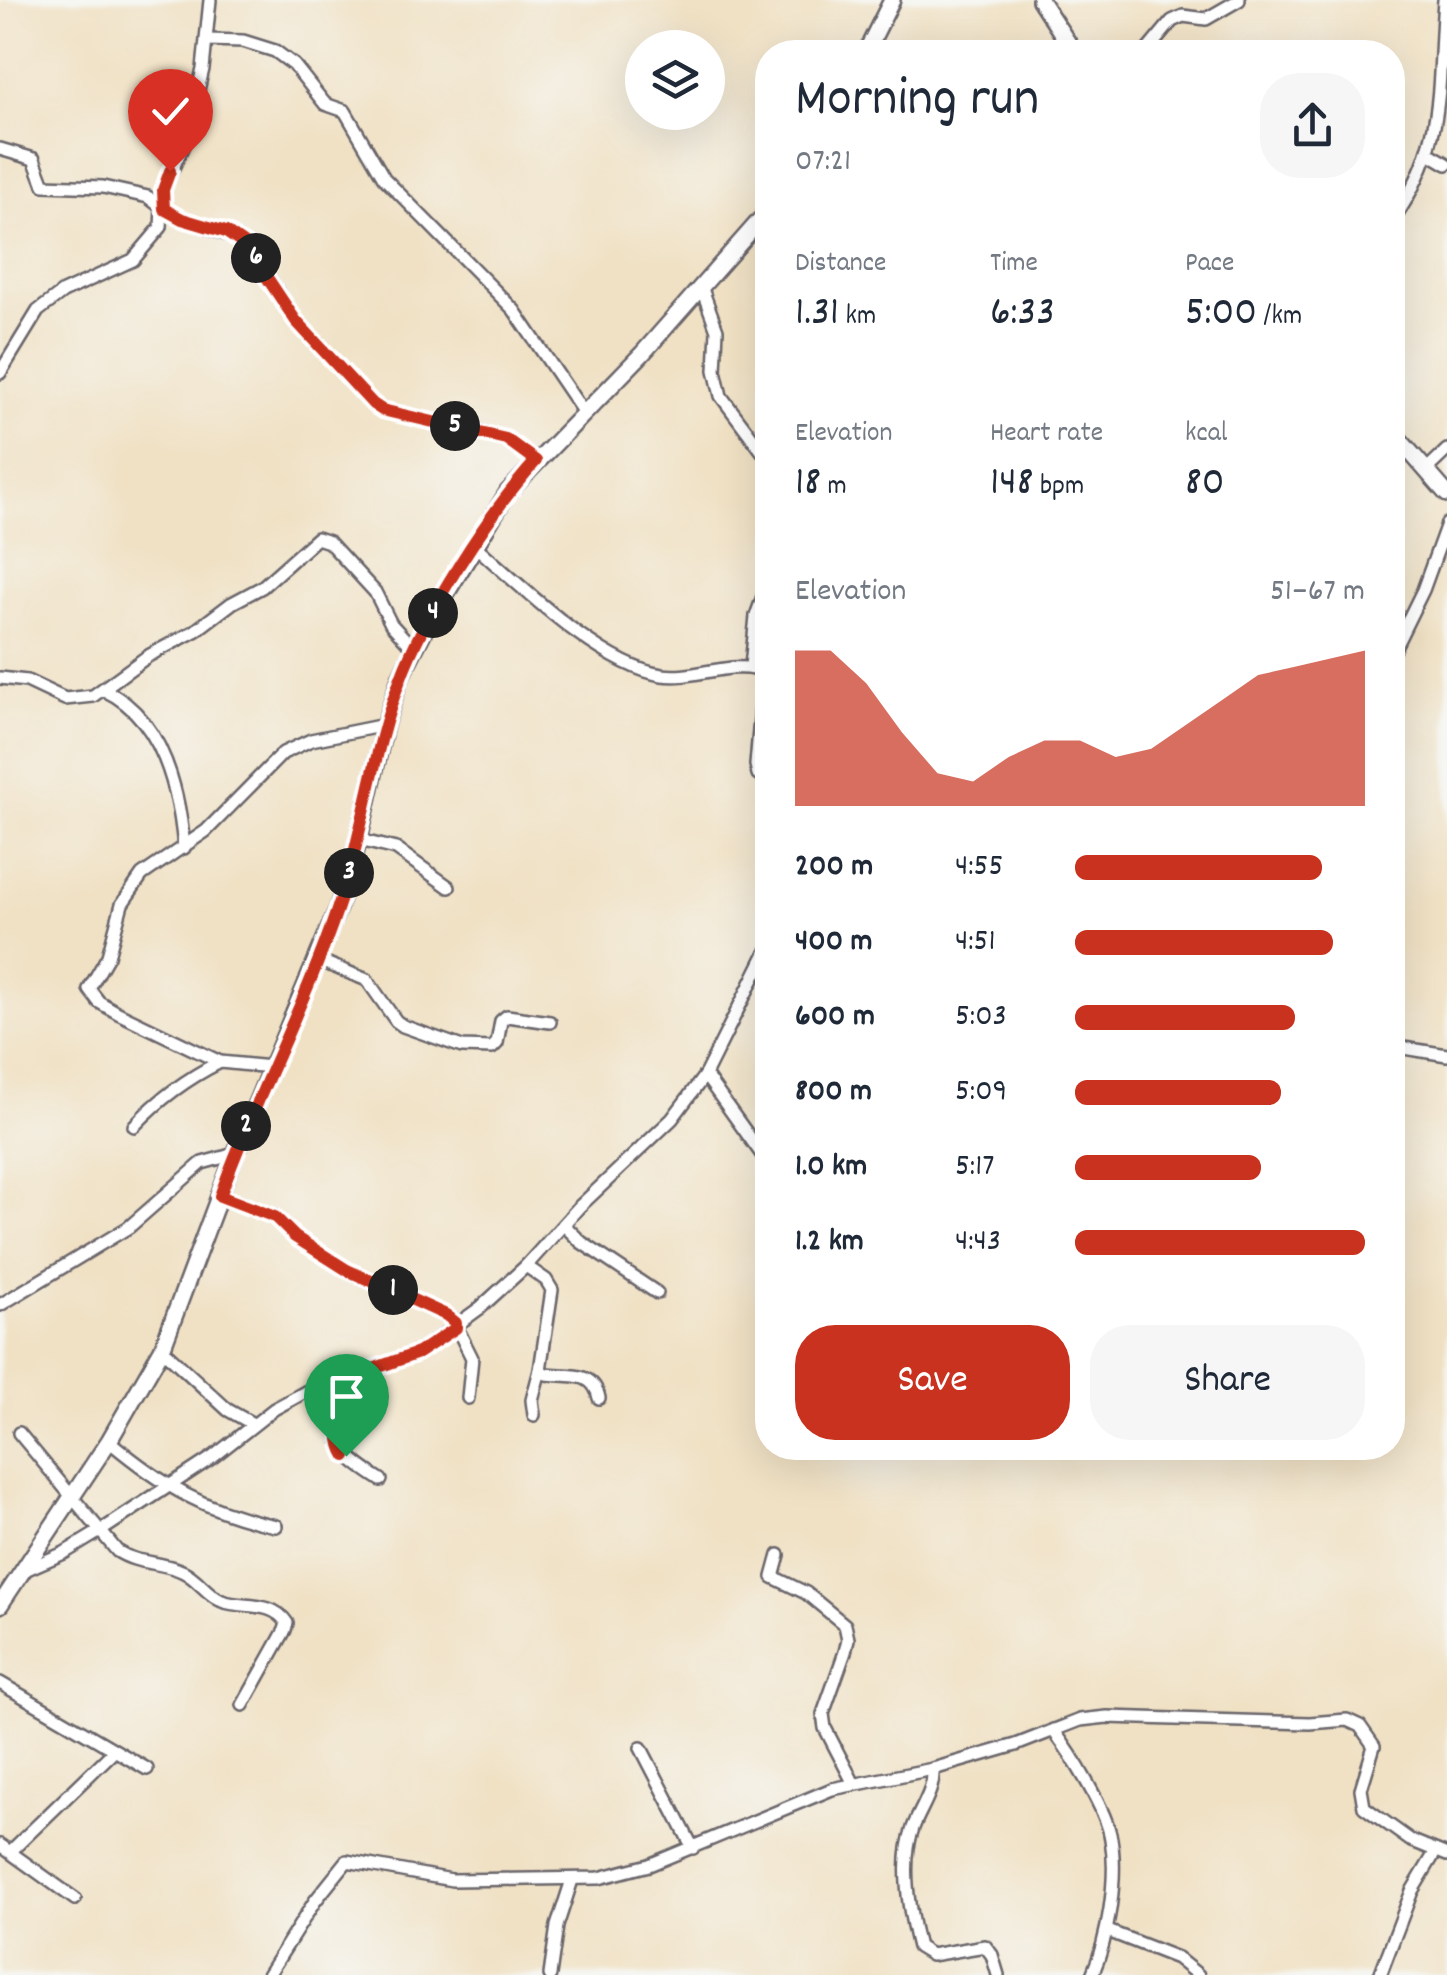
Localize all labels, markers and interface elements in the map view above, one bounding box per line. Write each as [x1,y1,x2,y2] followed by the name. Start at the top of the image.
[625,30,725,130] map controls
[625,30,725,130] button: layers
[795,63,1039,142] text: Morning run
[128,69,213,172] pin
[1260,73,1365,178] button: share
[143,84,198,139] icon: check
[795,140,851,186] text: 07:21
[231,233,281,283] pin: 6
[249,238,263,278] text: 6
[795,245,886,285] text: Distance
[990,245,1038,285] text: Time
[1185,245,1234,285] text: Pace
[795,285,839,345] text: 1.31
[990,285,1055,345] text: 6:33
[1185,285,1257,345] text: 5:00
[839,298,876,338] text: km
[1257,298,1302,338] text: /km
[430,401,480,451] pin: 5
[449,406,461,446] text: 5
[795,415,892,455] text: Elevation
[990,415,1103,455] text: Heart rate
[1185,415,1228,455] text: kcal
[795,455,821,515] text: 18
[990,455,1033,515] text: 148
[1185,455,1225,515] text: 80
[821,468,847,508] text: m
[1033,468,1084,508] text: bpm
[795,570,906,616] text: Elevation
[1270,570,1365,616] text: 51–67 m
[408,588,458,638] pin: 4
[427,593,439,633] text: 4
[795,845,873,891] text: 200 m
[955,845,1003,891] text: 4:55
[324,848,374,898] pin: 3
[343,853,355,893] text: 3
[795,920,872,966] text: 400 m
[955,920,995,966] text: 4:51
[795,995,875,1041] text: 600 m
[955,995,1007,1041] text: 5:03
[795,1070,872,1116] text: 800 m
[955,1070,1007,1116] text: 5:09
[221,1101,271,1151] pin: 2
[240,1106,252,1146] text: 2
[795,1145,867,1191] text: 1.0 km
[955,1145,994,1191] text: 5:17
[795,1220,864,1266] text: 1.2 km
[955,1220,1001,1266] text: 4:43
[368,1265,418,1315] pin: 1
[390,1270,396,1310] text: 1
[795,1325,1070,1440] button: Save
[1090,1325,1365,1440] button: Share
[304,1354,389,1457] pin
[319,1369,374,1424] icon: arrive

